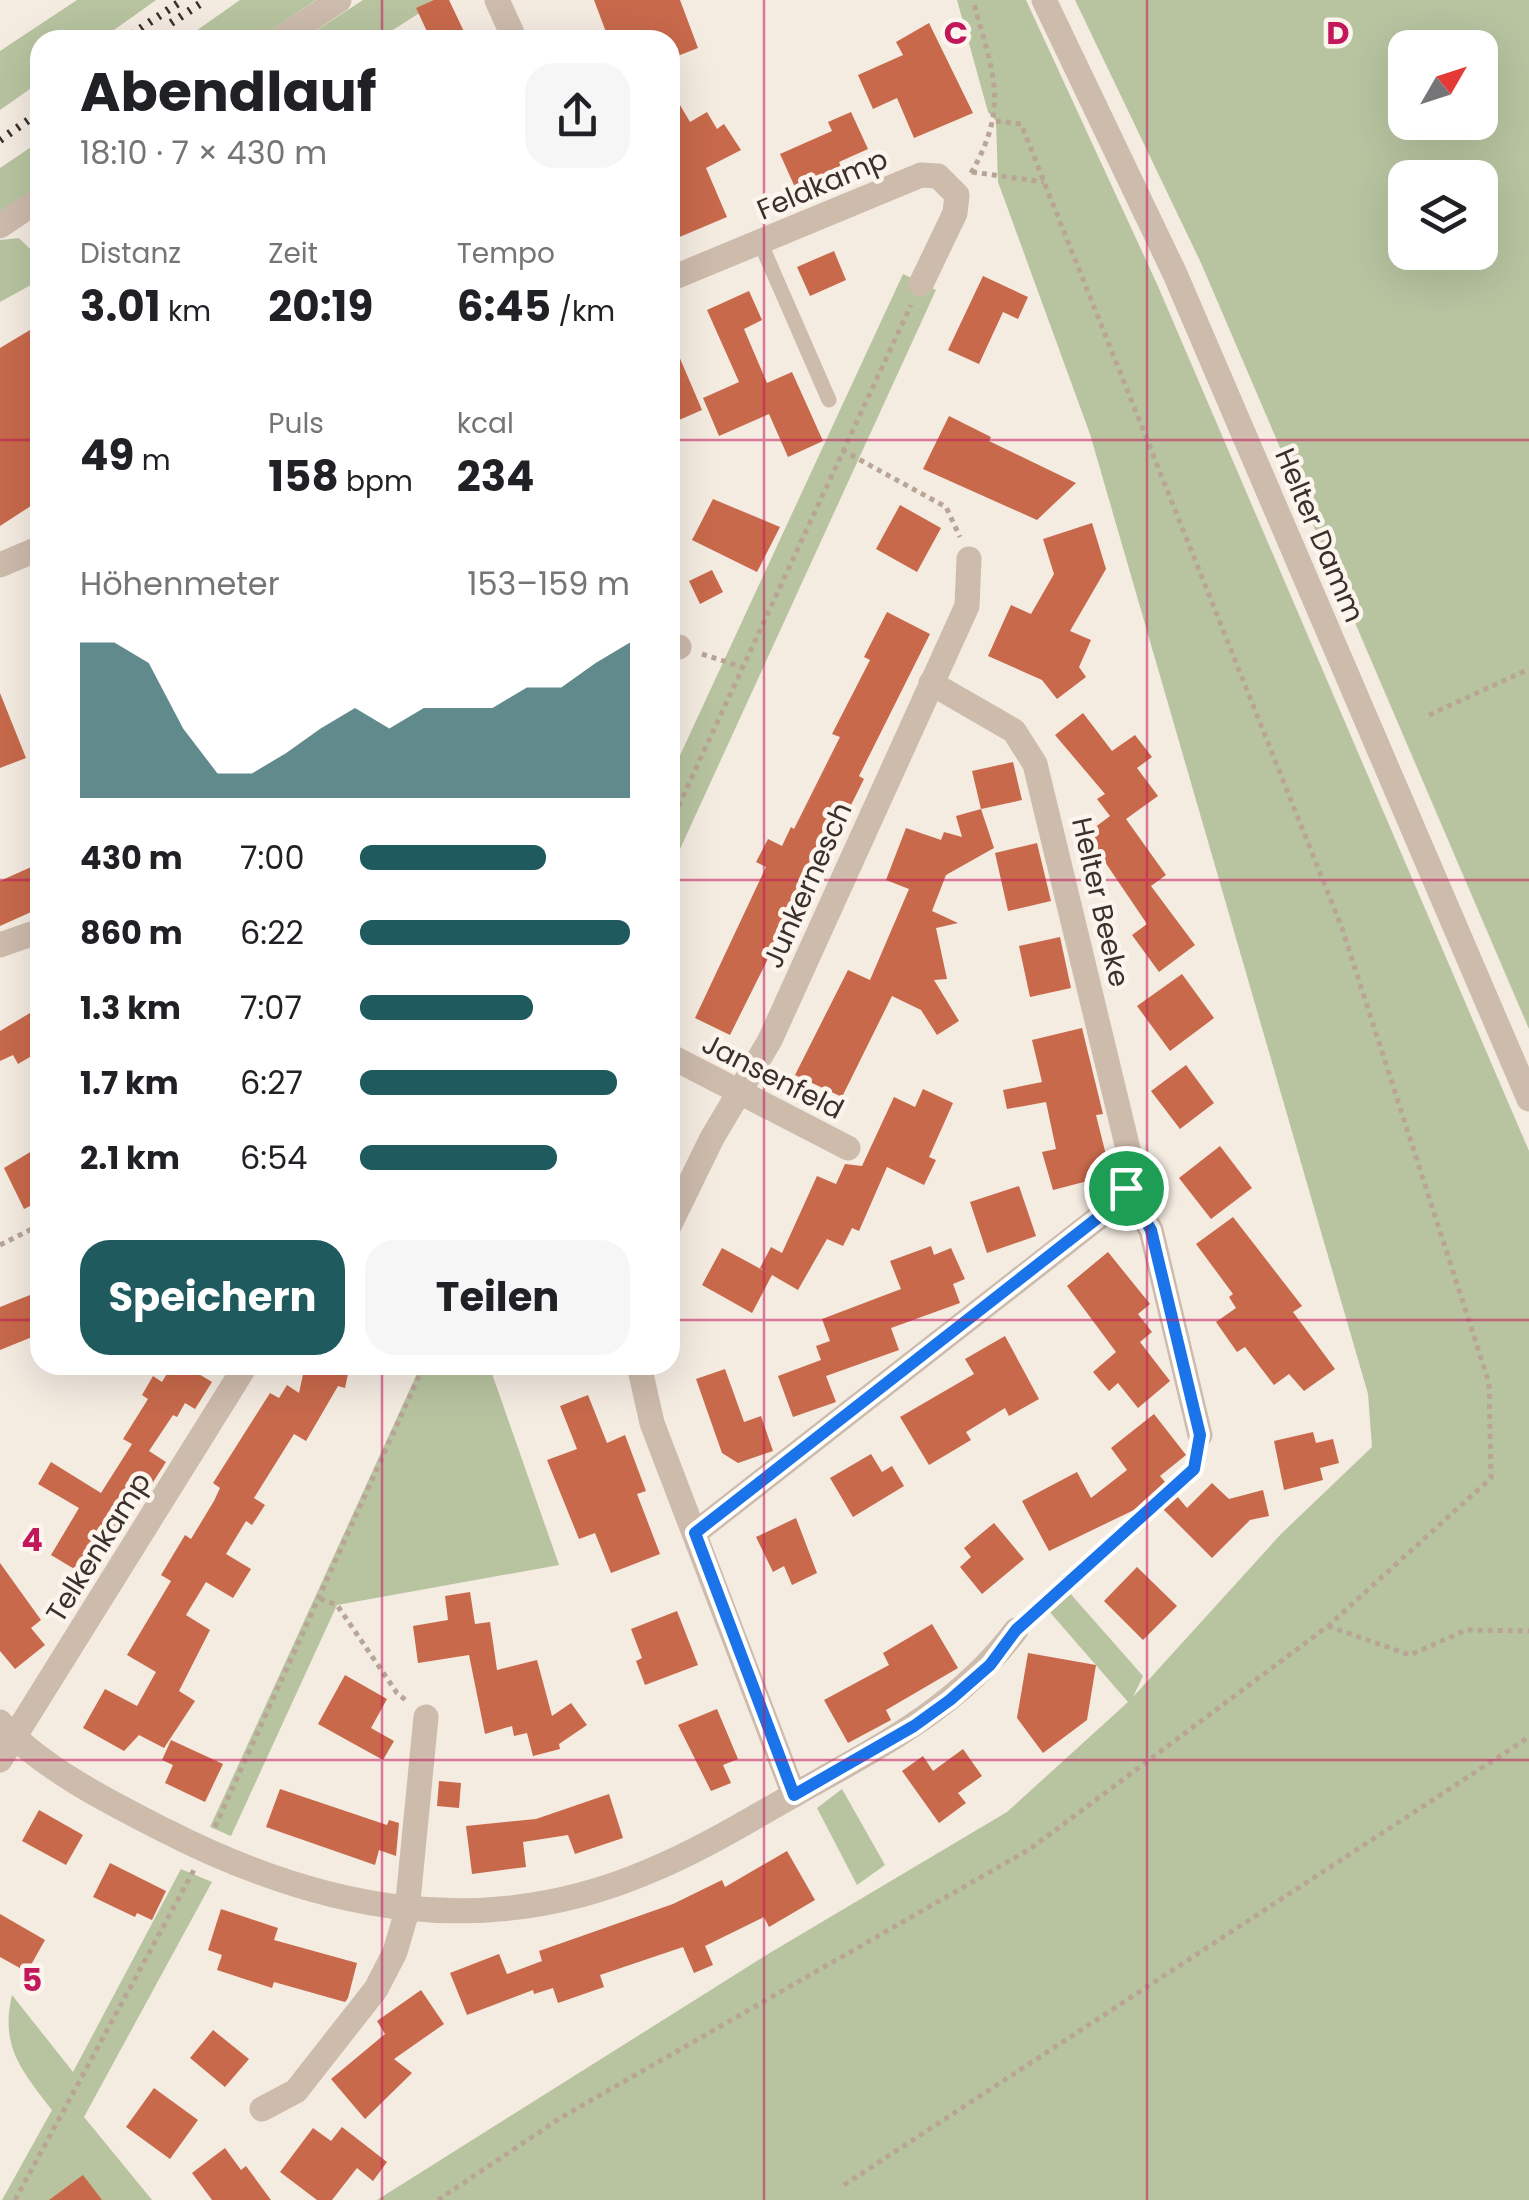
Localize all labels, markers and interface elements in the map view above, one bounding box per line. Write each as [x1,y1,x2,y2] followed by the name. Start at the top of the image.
[944,10,968,55] text: C
[1326,10,1350,55] text: D
[1388,30,1498,140] north arrow
[1388,30,1498,270] map controls
[80,53,377,130] text: Abendlauf
[525,63,630,168] button: share
[80,130,327,175] text: 18:10 · 7 × 430 m
[751,139,894,229] street label: Feldkamp
[1388,160,1498,270] button: layers
[80,234,181,273] text: Distanz
[268,234,318,273] text: Zeit
[457,234,555,273] text: Tempo
[80,277,160,336] text: 3.01
[268,277,373,336] text: 20:19
[457,277,551,336] text: 6:45
[160,292,211,331] text: km
[551,292,615,331] text: /km
[268,404,324,443] text: Puls
[457,404,514,443] text: kcal
[80,426,134,485] text: 49
[134,441,171,480] text: m
[1265,442,1374,628] street label: Helter Damm
[268,447,339,506] text: 158
[457,447,534,506] text: 234
[339,462,413,501] text: bpm
[80,561,280,606] text: Höhenmeter
[467,561,630,606] text: 153–159 m
[754,796,861,974] street label: Junkernesch
[1062,814,1139,991] street label: Helter Beeke
[80,835,183,880] text: 430 m
[240,835,304,880] text: 7:00
[80,910,183,955] text: 860 m
[240,910,304,955] text: 6:22
[80,985,181,1030] text: 1.3 km
[240,985,302,1030] text: 7:07
[695,1024,850,1129] street label: Jansenfeld
[80,1060,179,1105] text: 1.7 km
[240,1060,303,1105] text: 6:27
[80,1135,180,1180] text: 2.1 km
[240,1135,307,1180] text: 6:54
[1084,1146,1169,1231] pin
[1099,1161,1154,1216] icon: arrive
[80,1240,345,1355] button: Speichern
[365,1240,630,1355] button: Teilen
[37,1465,160,1630] street label: Telkenkamp
[21,1517,43,1562] text: 4
[22,1957,42,2002] text: 5

